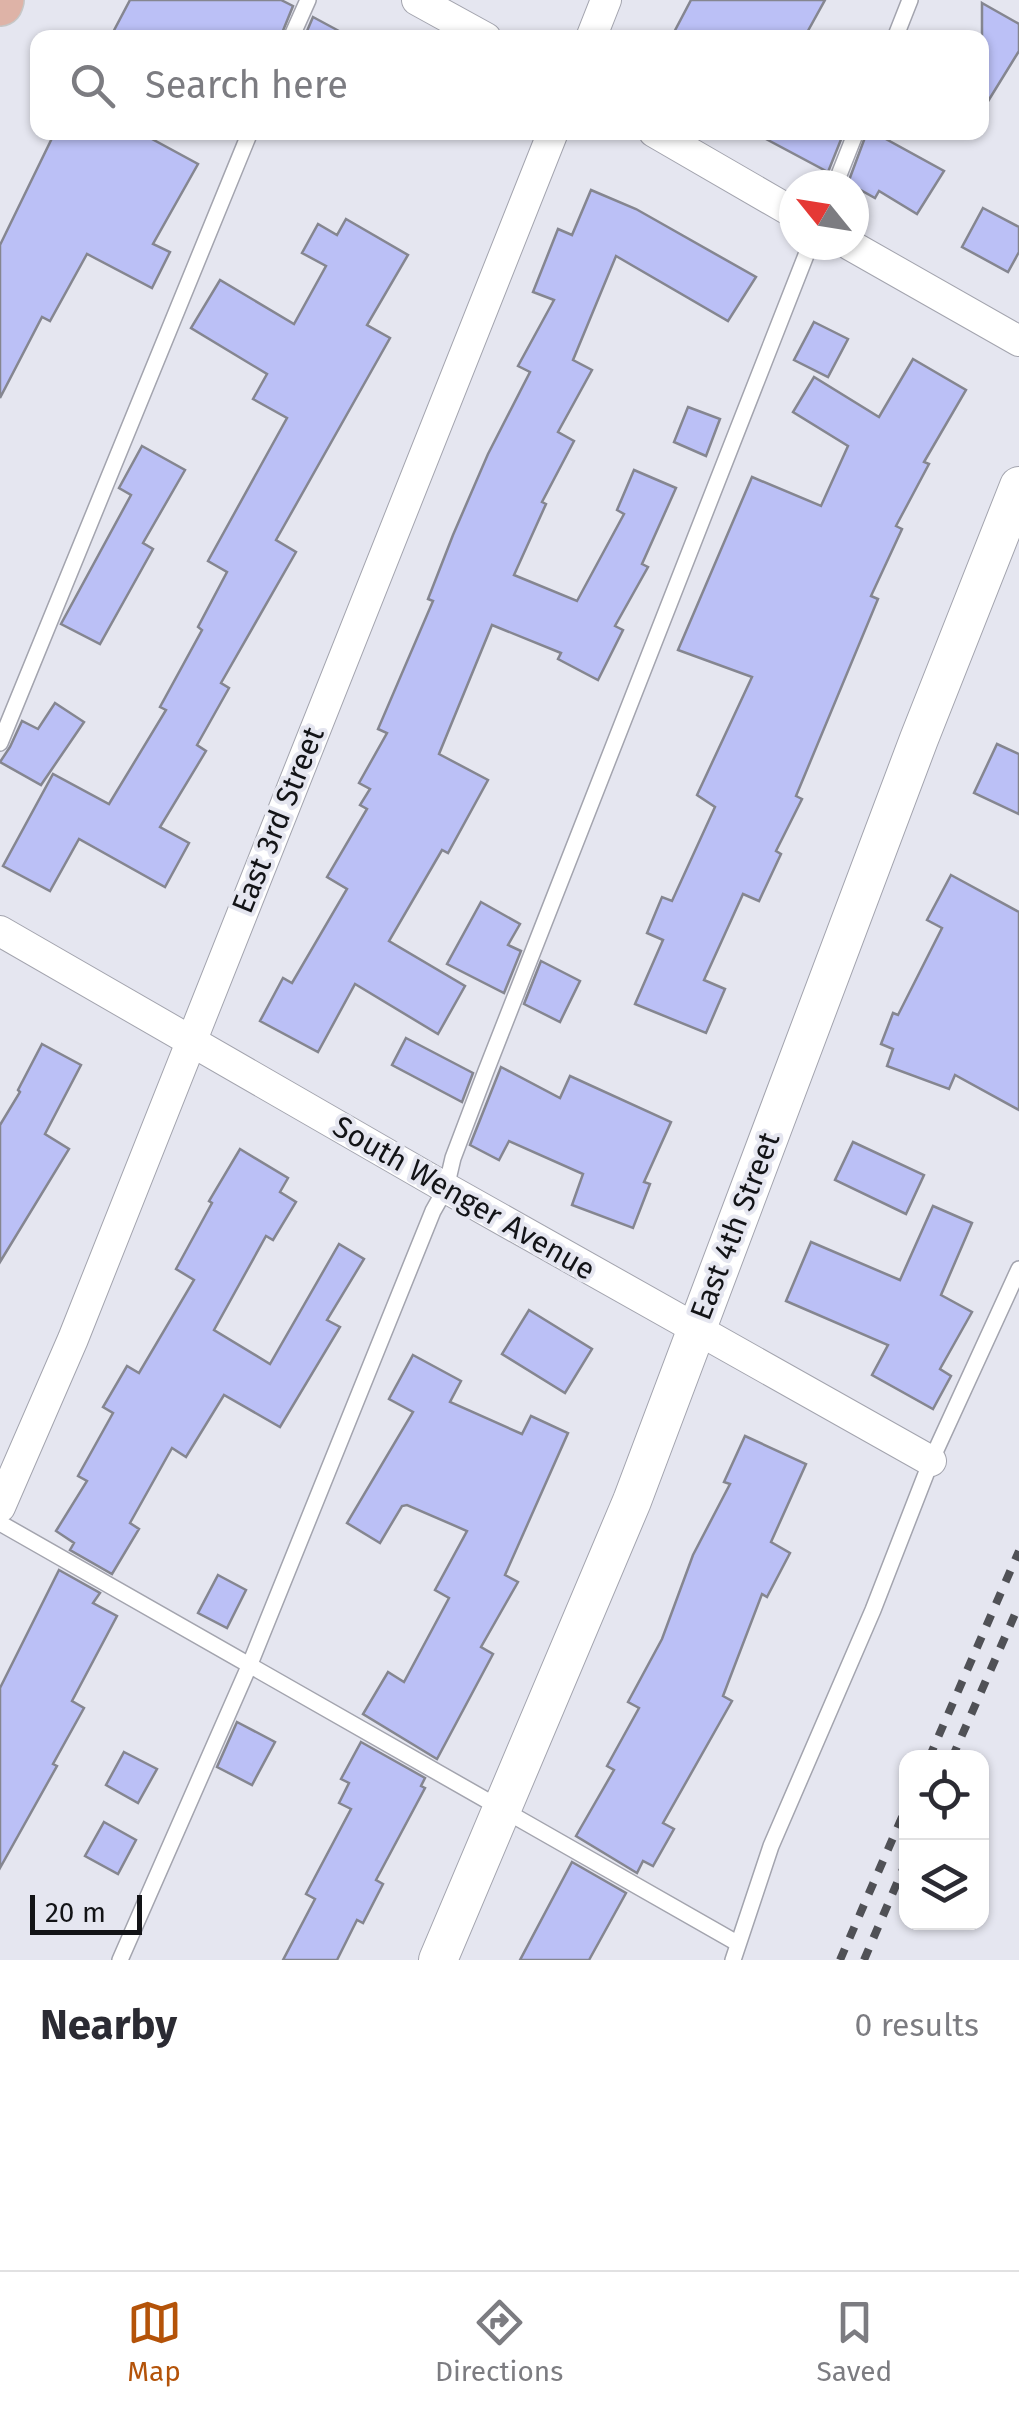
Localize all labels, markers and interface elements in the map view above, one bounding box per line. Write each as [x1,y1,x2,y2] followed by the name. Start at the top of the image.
[30,30,989,140] search box
[65,58,120,113] icon: search
[145,62,348,108] text: Search here
[779,170,869,260] north arrow
[224,722,332,918] street label: East 3rd Street
[327,1108,601,1288] street label: South Wenger Avenue
[683,1127,787,1325] street label: East 4th Street
[899,1750,989,1930] map controls
[899,1750,989,1840] button: locate
[899,1840,989,1930] button: layers
[30,1890,142,1934] scale bar
[45,1896,106,1929] text: 20 m
[40,2000,177,2050] text: Nearby
[854,2006,979,2044] text: 0 results
[127,2295,182,2388] tab: Map
[435,2295,563,2388] tab: Directions
[817,2295,892,2388] tab: Saved

